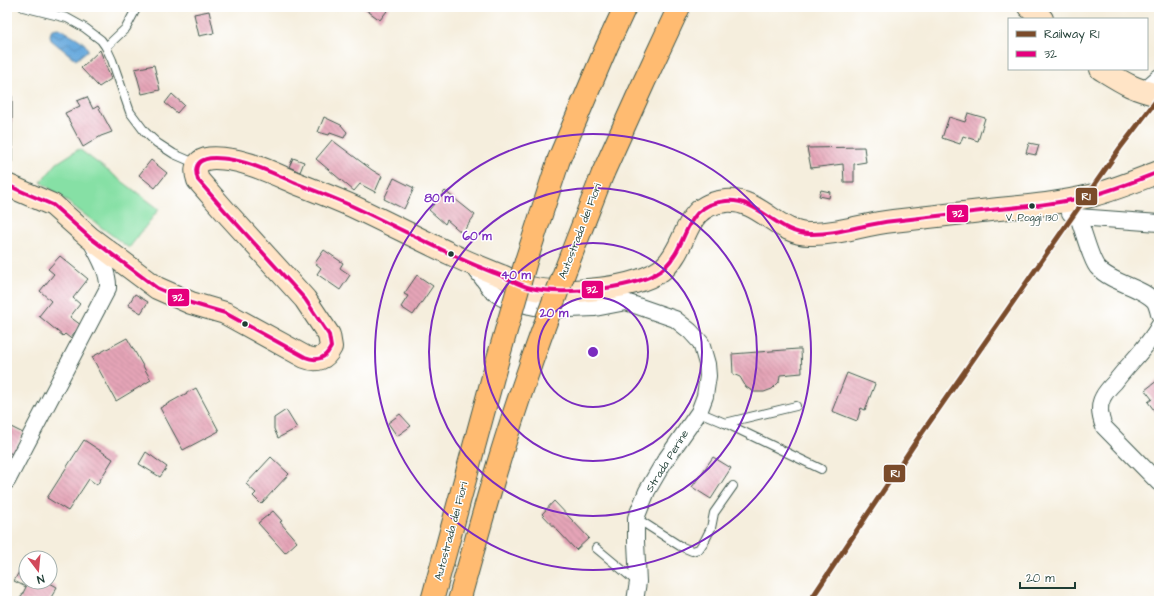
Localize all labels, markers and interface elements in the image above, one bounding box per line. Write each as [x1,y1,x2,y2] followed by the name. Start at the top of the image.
[1008,18,1148,70] legend
[1044,26,1100,44] text: Railway R1
[1044,46,1057,63] text: 32
[555,181,605,281] street label: Autostrada dei Fiori
[1075,187,1098,206] line badge: R1
[1081,189,1091,204] text: R1
[424,190,454,207] text: 80 m
[1027,201,1037,211] marker: V. Poggi 130
[946,204,969,223] line badge: 32
[951,206,965,221] text: 32
[1006,211,1058,226] place label: V. Poggi 130
[462,228,492,245] text: 60 m
[446,249,456,259] unlabelled marker
[501,267,532,284] text: 40 m
[581,280,604,299] line badge: 32
[585,282,599,297] text: 32
[167,288,190,307] line badge: 32
[171,290,185,305] text: 32
[539,305,569,322] text: 20 m
[240,319,250,329] unlabelled marker
[586,345,600,359] centre of rings
[642,427,692,495] street label: Strada Perine
[883,464,906,483] line badge: R1
[890,466,900,481] text: R1
[431,480,471,582] street label: Autostrada dei Fiori
[18,550,58,590] north arrow
[1020,564,1075,590] scale bar
[1026,570,1055,587] text: 20 m
[35,571,46,587] text: N

